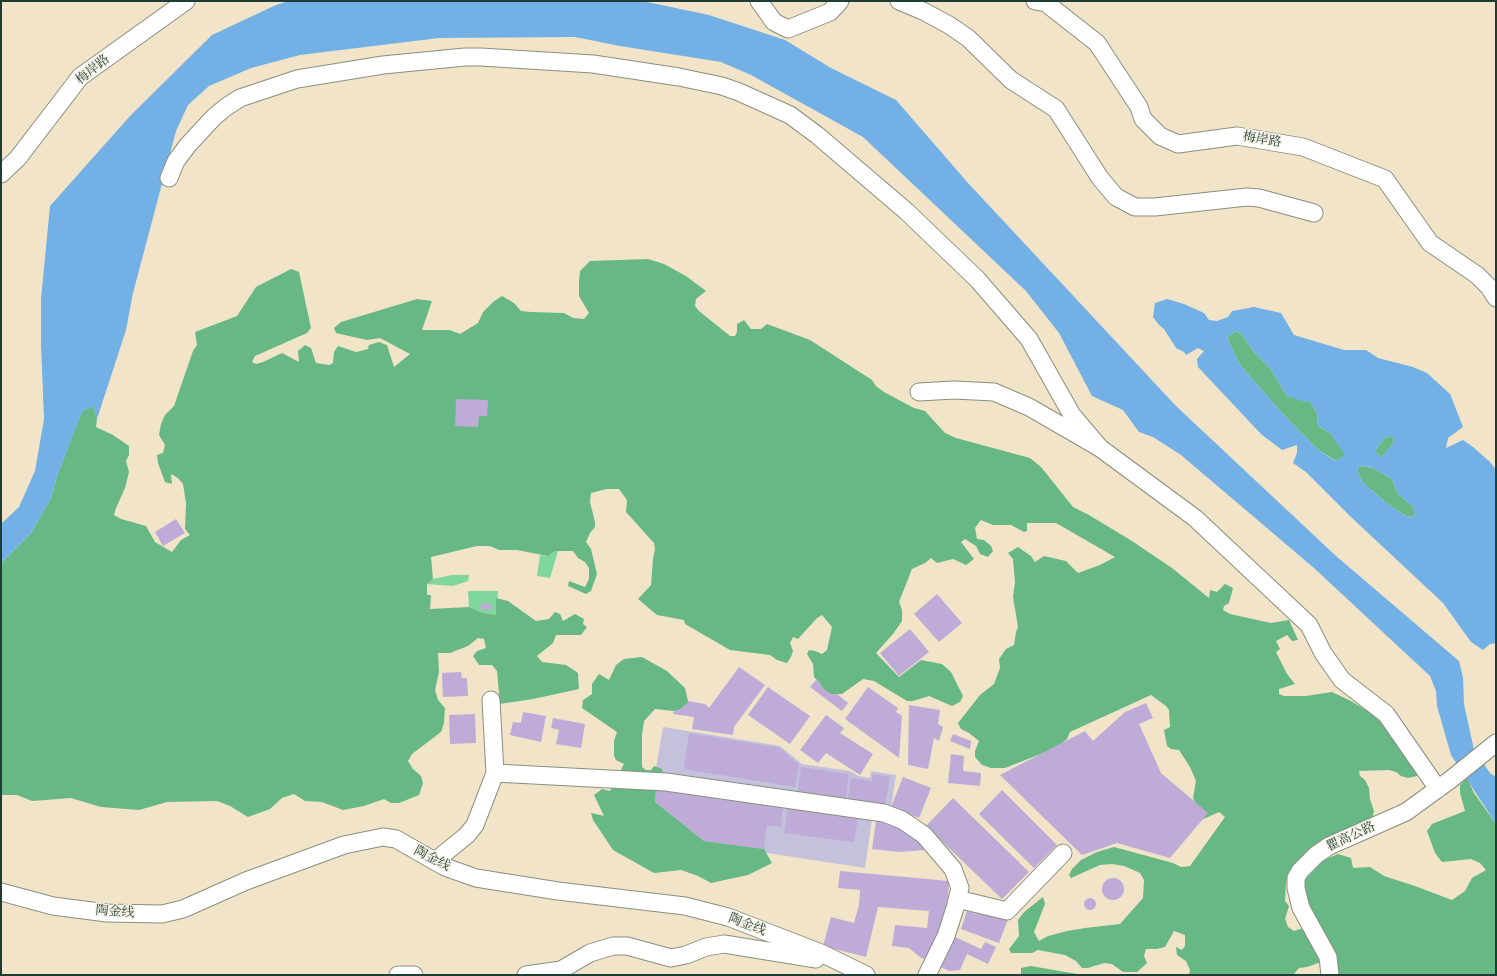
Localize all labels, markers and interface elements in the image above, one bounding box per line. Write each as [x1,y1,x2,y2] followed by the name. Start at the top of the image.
[73,52,113,88] street label: 梅岸路
[1241,129,1283,151] street label: 梅岸路
[1324,819,1378,855] street label: 瞿高公路
[411,843,453,875] street label: 陶金线
[95,903,135,921] street label: 陶金线
[726,911,768,939] street label: 陶金线

